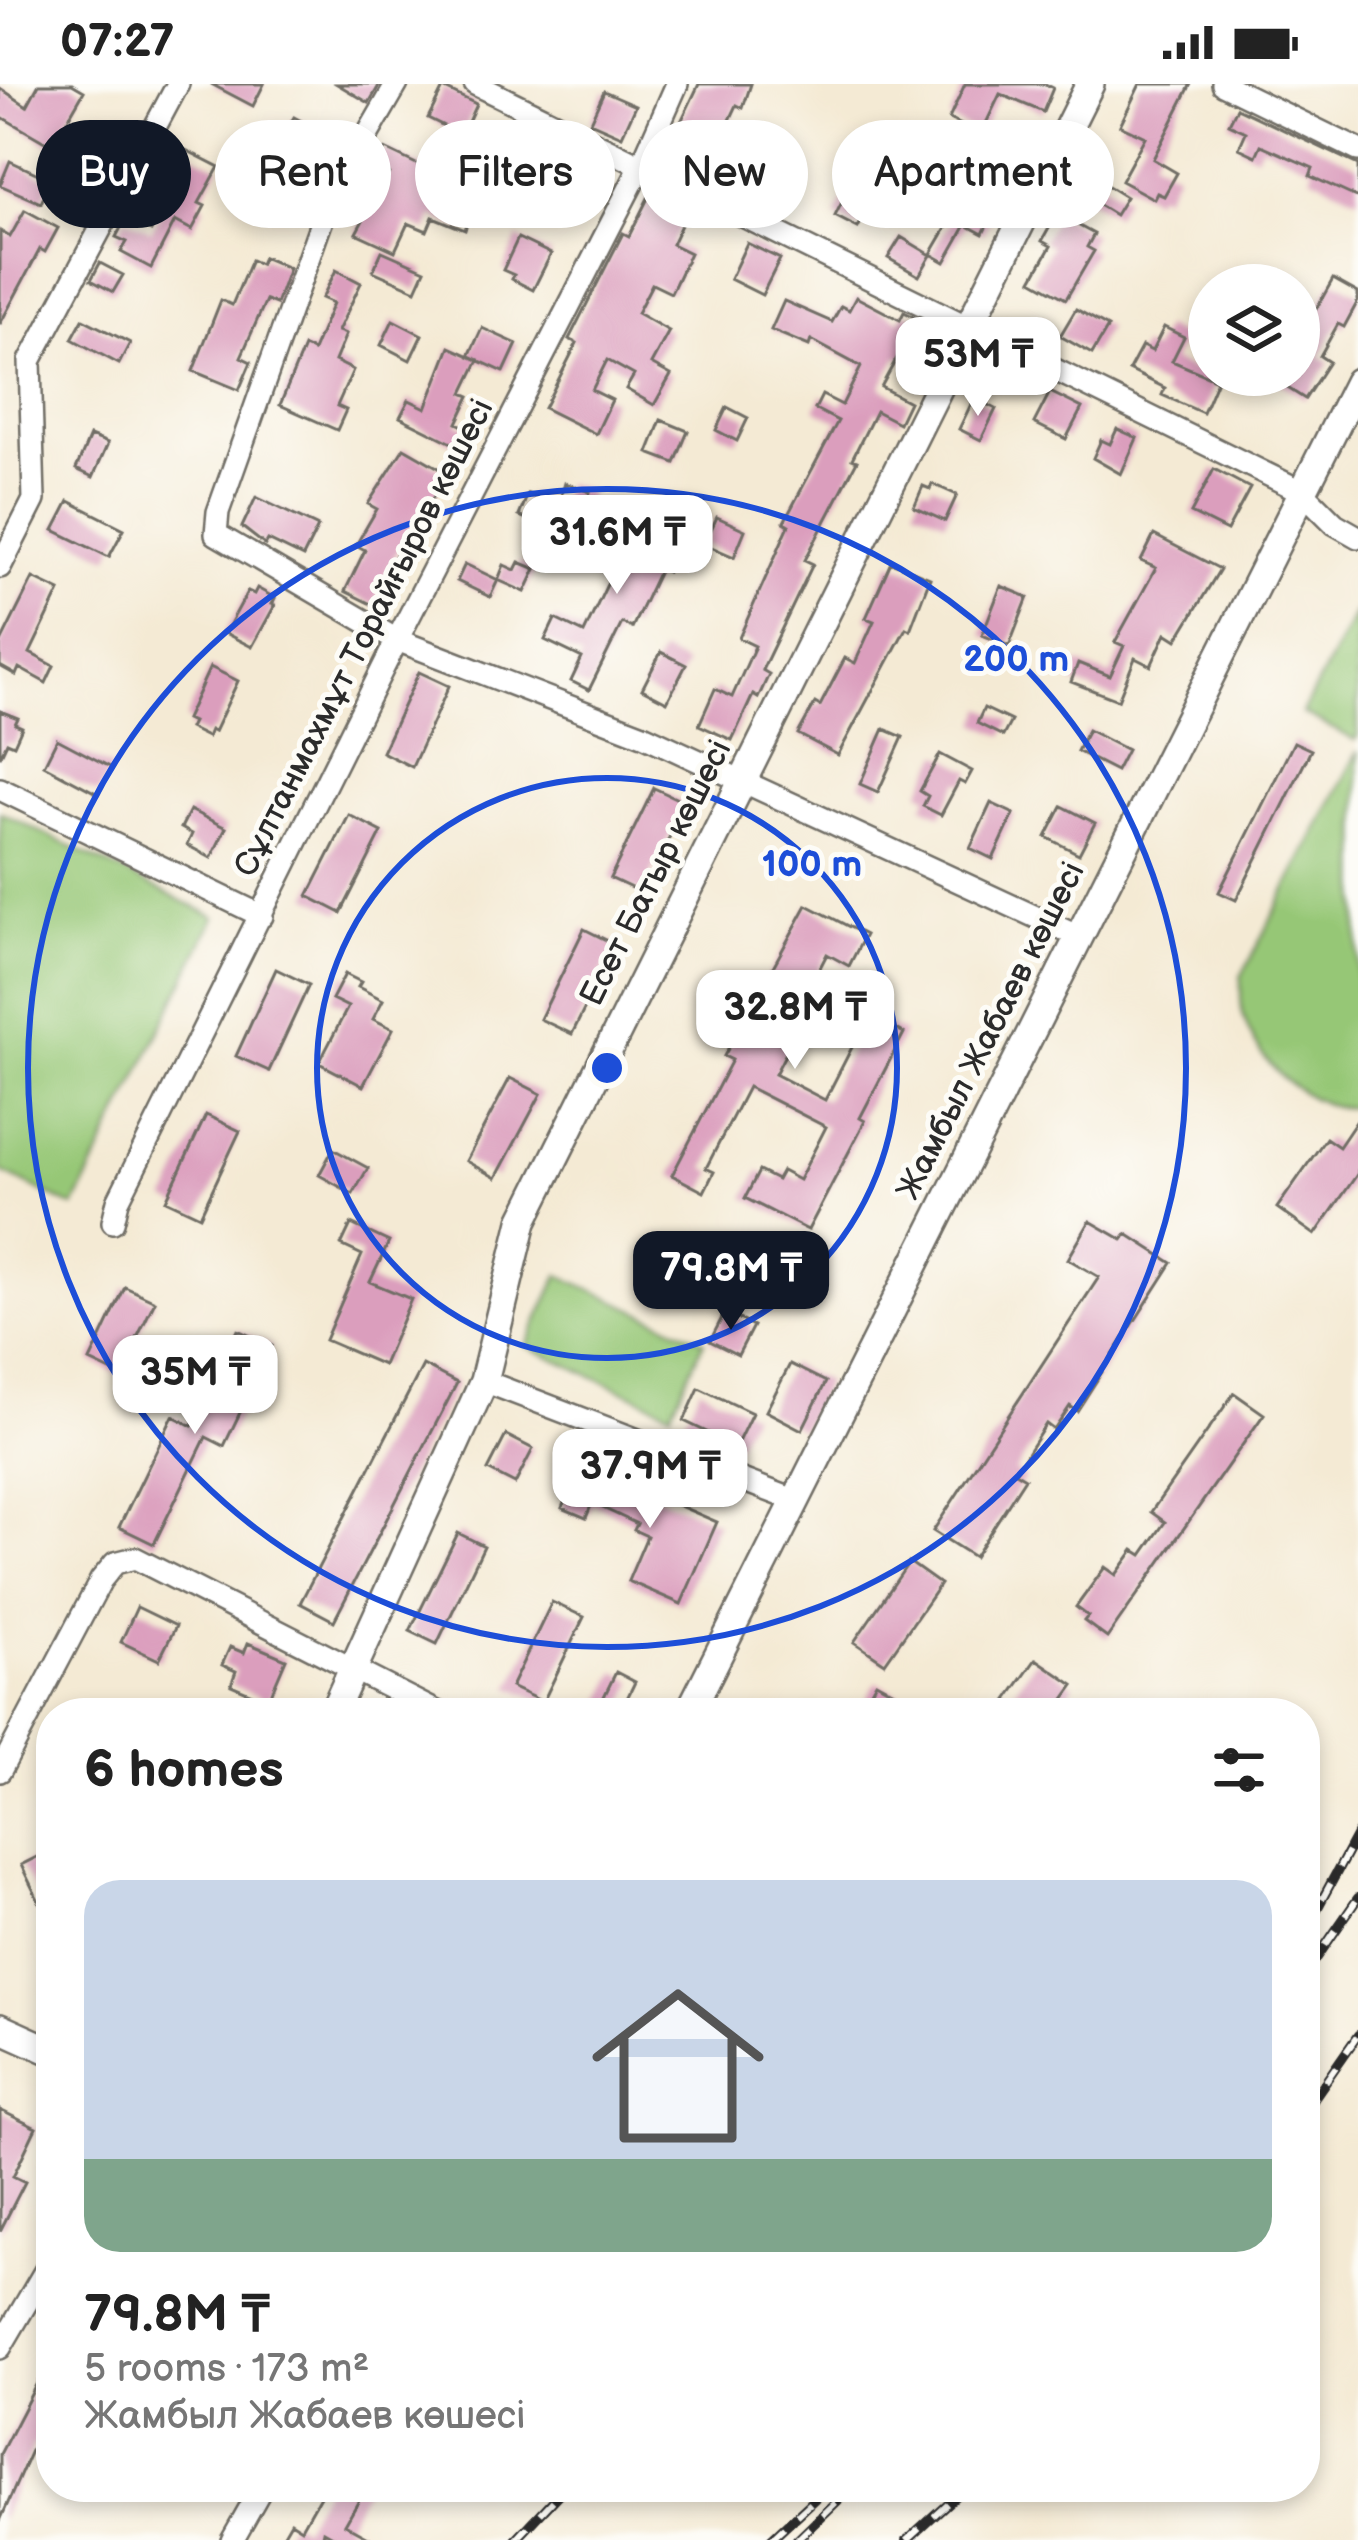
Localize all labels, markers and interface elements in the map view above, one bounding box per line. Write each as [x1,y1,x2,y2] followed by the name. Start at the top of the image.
[60,15,174,70] text: 07:27
[36,120,191,228] chip: Buy
[215,120,391,228] chip: Rent
[415,120,615,228] chip: Filters
[639,120,808,228] chip: New
[832,120,1114,228] chip: Apartment
[1188,264,1320,396] map controls
[1188,264,1320,396] button: layers
[894,317,1062,419] pin: 53M ₸
[923,332,1033,379] text: 53M ₸
[226,392,502,884] street label: Сұлтанмахмұт Торайғыров көшесі
[506,495,728,597] pin: 31.6M ₸
[549,510,685,557] text: 31.6M ₸
[963,639,1069,682] text: 200 m
[572,733,740,1013] street label: Есет Батыр көшесі
[762,844,862,887] text: 100 m
[888,855,1094,1207] street label: Жамбыл Жабаев көшесі
[684,970,906,1072] pin: 32.8M ₸
[723,985,867,1032] text: 32.8M ₸
[586,1047,628,1089] centre of rings
[620,1231,842,1333] pin: 79.8M ₸
[660,1246,802,1293] text: 79.8M ₸
[111,1335,279,1437] pin: 35M ₸
[140,1350,250,1397] text: 35M ₸
[539,1429,761,1531] pin: 37.9M ₸
[579,1444,721,1491] text: 37.9M ₸
[1206,1737,1272,1803] icon: filters
[84,1740,284,1801] text: 6 homes
[570,1958,786,2174] icon: home
[84,2285,270,2346] text: 79.8M ₸
[84,2346,369,2393] text: 5 rooms · 173 m²
[84,2393,526,2440] text: Жамбыл Жабаев көшесі

